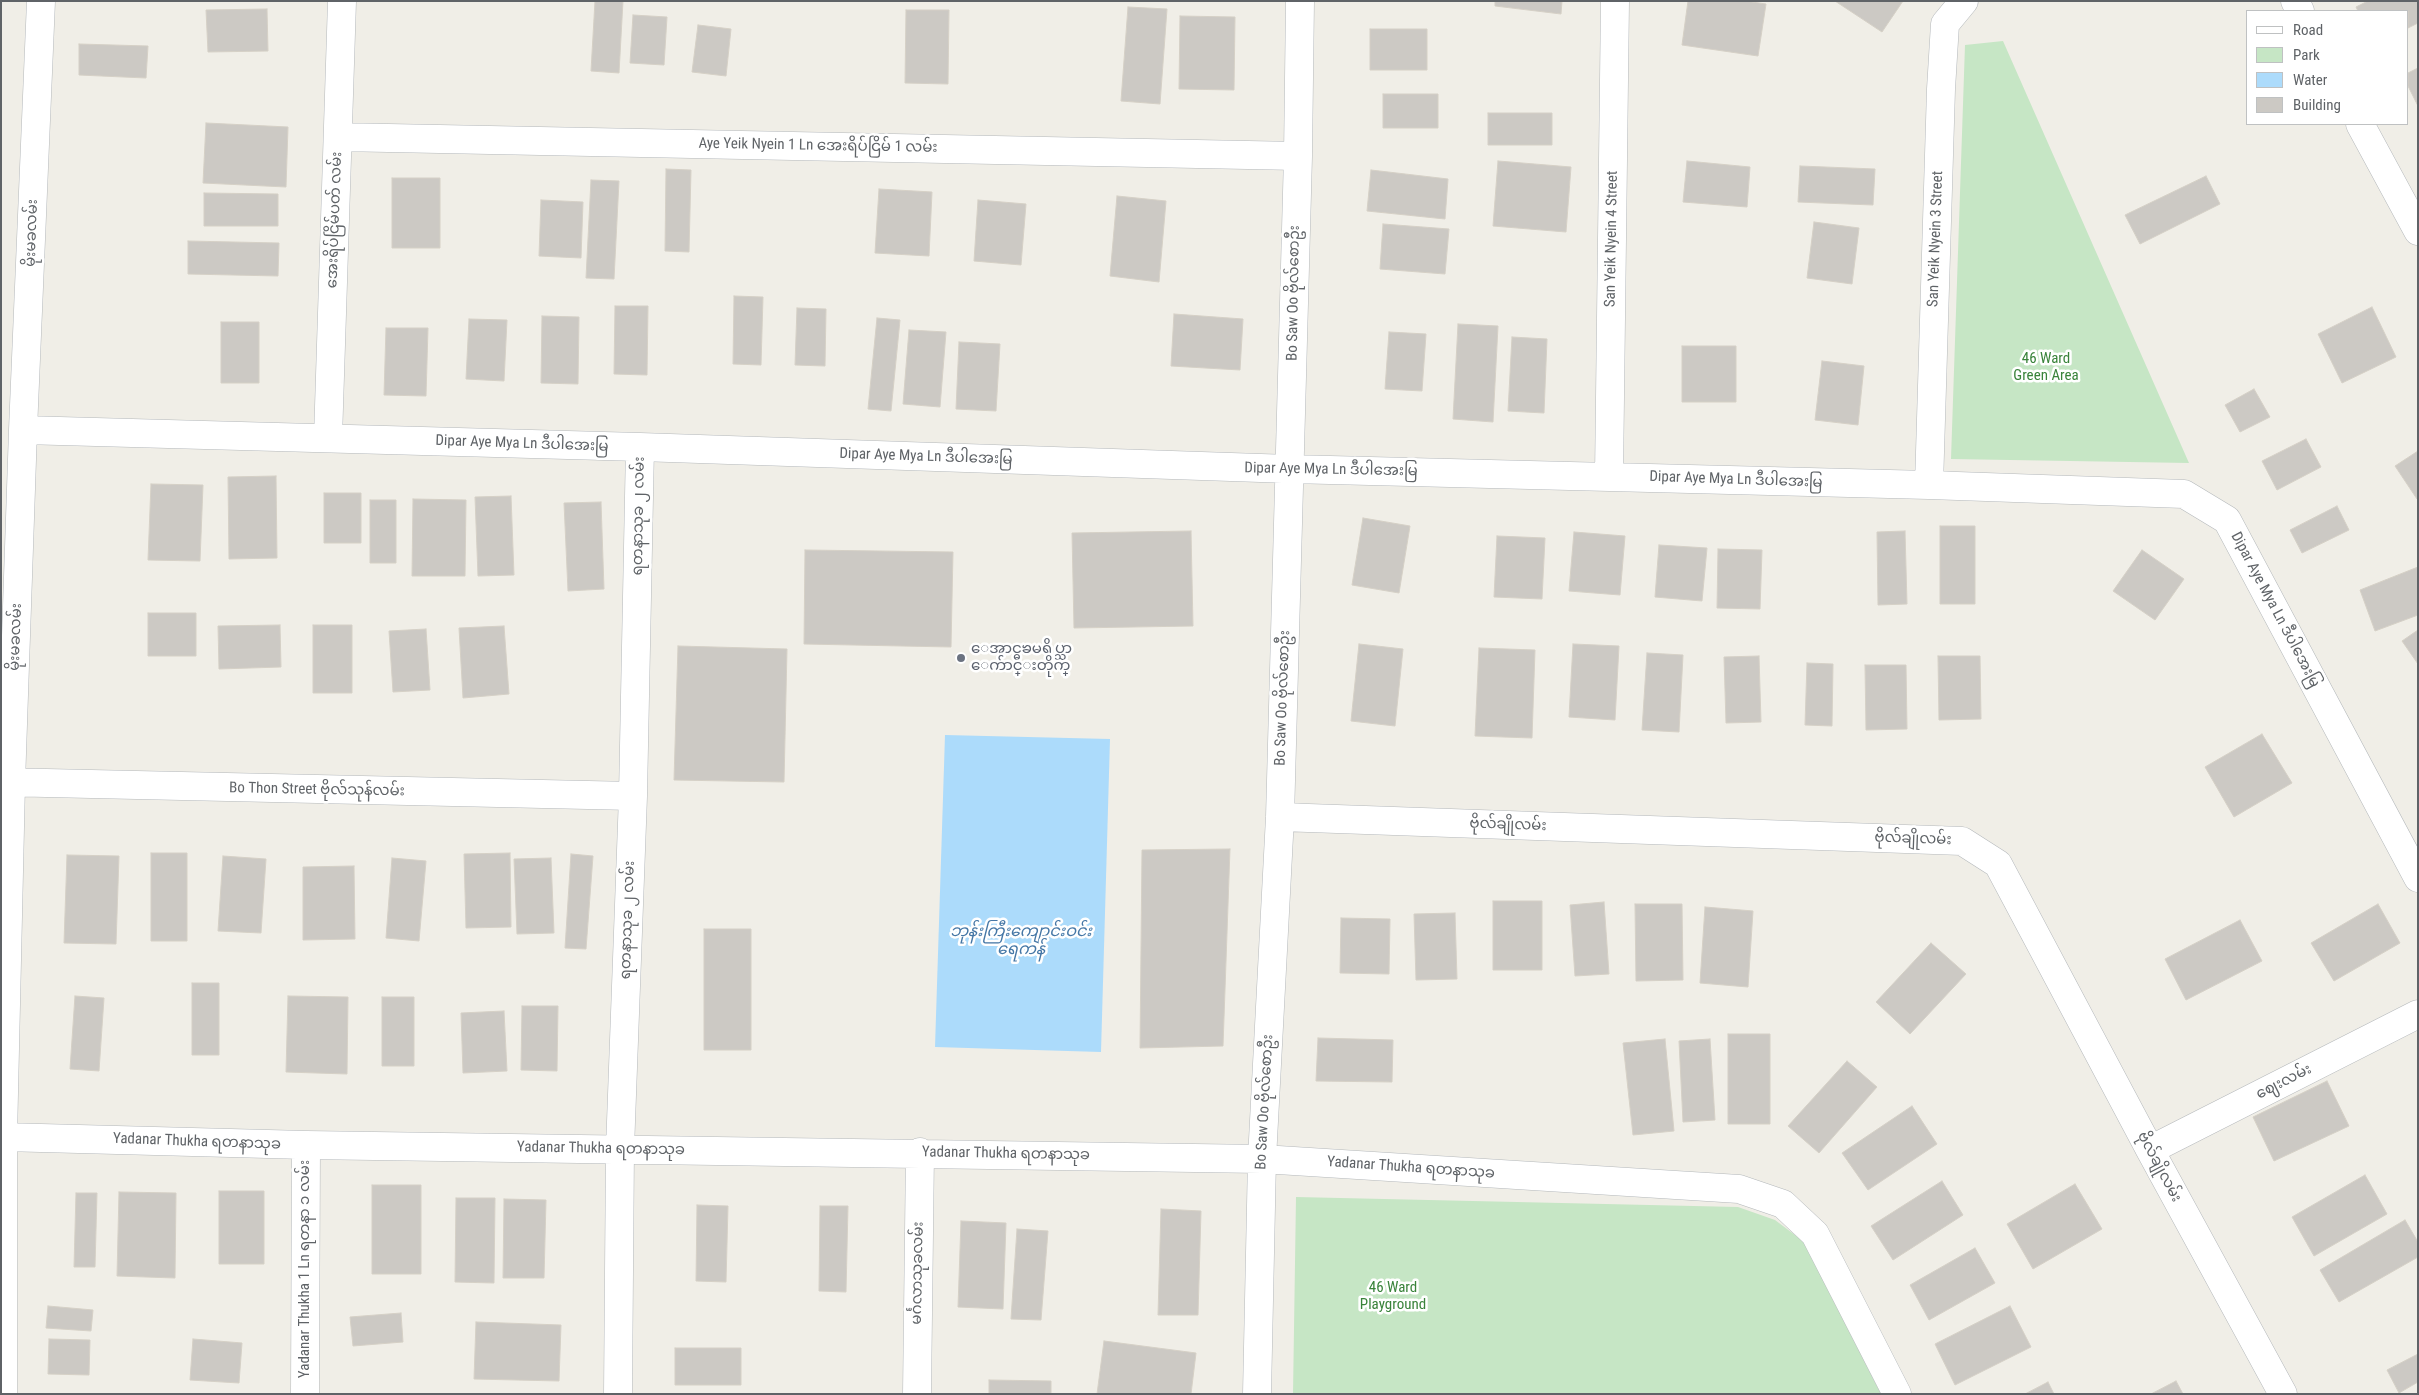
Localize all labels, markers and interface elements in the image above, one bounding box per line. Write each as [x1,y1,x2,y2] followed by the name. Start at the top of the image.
[2246,10,2409,125] legend
[2293,21,2323,39] text: Road
[2293,46,2320,64] text: Park
[2293,71,2327,89] text: Water
[2293,96,2341,114] text: Building
[698,135,938,157] street label: Aye Yeik Nyein 1 Ln အေးရိပ်ငြိမ် 1 လမ်း
[324,151,346,289] street label: အေးရိပ်ငြိမ်ပတ် လမ်း
[1602,171,1622,307] street label: San Yeik Nyein 4 Street
[1925,171,1947,307] street label: San Yeik Nyein 3 Street
[22,199,42,267] street label: မိုးမခလမ်း
[1284,225,1304,361] street label: Bo Saw Oo ဗိုလ်စောဦး
[2013,350,2079,385] park label: 46 Ward Green Area
[435,432,609,456] street label: Dipar Aye Mya Ln ဒီပါအေးမြ
[839,445,1013,469] street label: Dipar Aye Mya Ln ဒီပါအေးမြ
[629,456,649,576] street label: ရတနာသုခ ၂ လမ်း
[1244,459,1418,481] street label: Dipar Aye Mya Ln ဒီပါအေးမြ
[1649,468,1823,492] street label: Dipar Aye Mya Ln ဒီပါအေးမြ
[2226,529,2324,691] street label: Dipar Aye Mya Ln ဒီပါအေးမြ
[6,603,26,671] street label: မိုးမခလမ်း
[1272,630,1294,766] street label: Bo Saw Oo ဗိုလ်စောဦး
[971,640,1072,675] place label: ေအာင္ဓၶမရိပ္သာ ေက်ာင္းတိုက္
[955,652,967,664] marker: ေအာင္ဓၶမရိပ္သာ ေက်ာင္းတိုက္
[229,779,405,801] street label: Bo Thon Street ဗိုလ်သုန်လမ်း
[1469,815,1547,835] street label: ဗိုလ်ချိုလမ်း
[1874,829,1952,849] street label: ဗိုလ်ချိုလမ်း
[617,860,639,980] street label: ရတနာသုခ ၂ လမ်း
[950,922,1092,960] water label: ဘုန်းကြီးကျောင်းဝင်း ရေကန်
[1252,1034,1278,1170] street label: Bo Saw Oo ဗိုလ်စောဦး
[2253,1060,2315,1104] street label: ဈေးလမ်း
[2133,1129,2185,1205] street label: ဗိုလ်ချိုလမ်း
[113,1130,281,1154] street label: Yadanar Thukha ရတနာသုခ
[517,1139,685,1159] street label: Yadanar Thukha ရတနာသုခ
[922,1144,1090,1164] street label: Yadanar Thukha ရတနာသုခ
[1326,1153,1496,1183] street label: Yadanar Thukha ရတနာသုခ
[296,1160,314,1378] street label: Yadanar Thukha 1 Ln ရတနာ ၁ လမ်း
[908,1221,928,1325] street label: မင်္ဂလာသုခလမ်း
[1360,1279,1426,1314] park label: 46 Ward Playground

